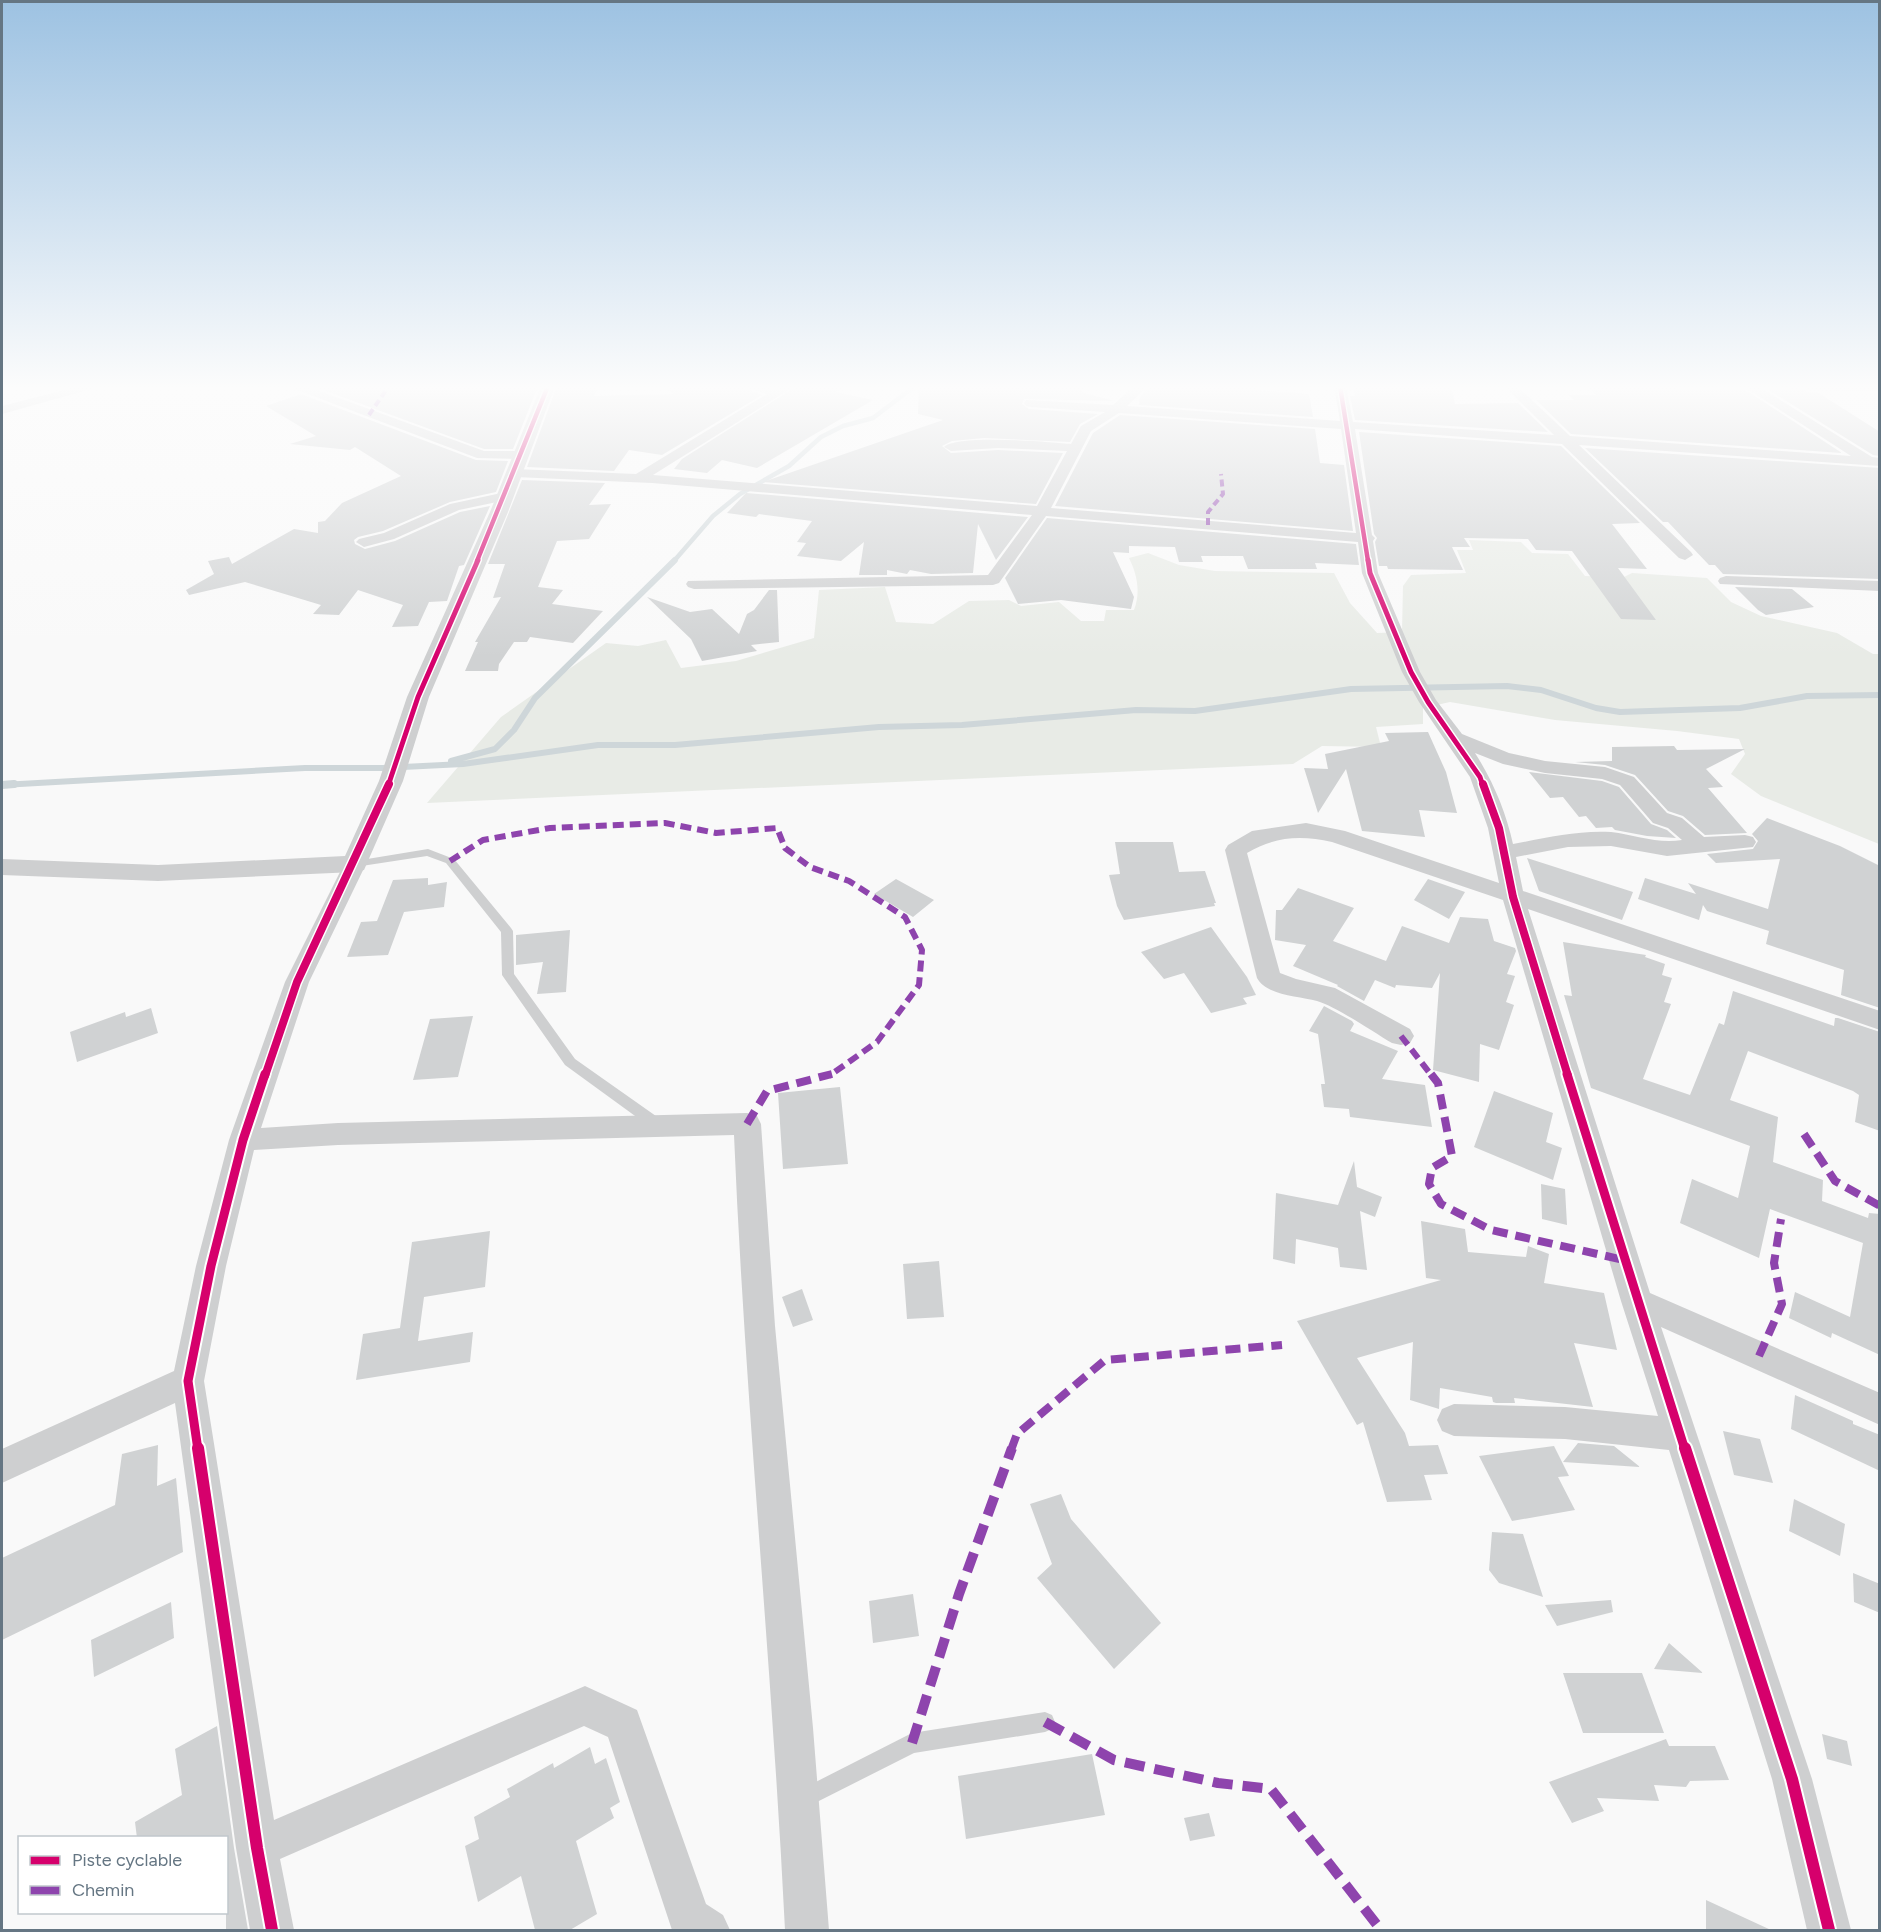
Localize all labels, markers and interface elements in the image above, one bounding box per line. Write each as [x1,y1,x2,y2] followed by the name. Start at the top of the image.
[18,1836,228,1914] legend
[72,1849,182,1871] text: Piste cyclable
[72,1879,134,1901] text: Chemin

